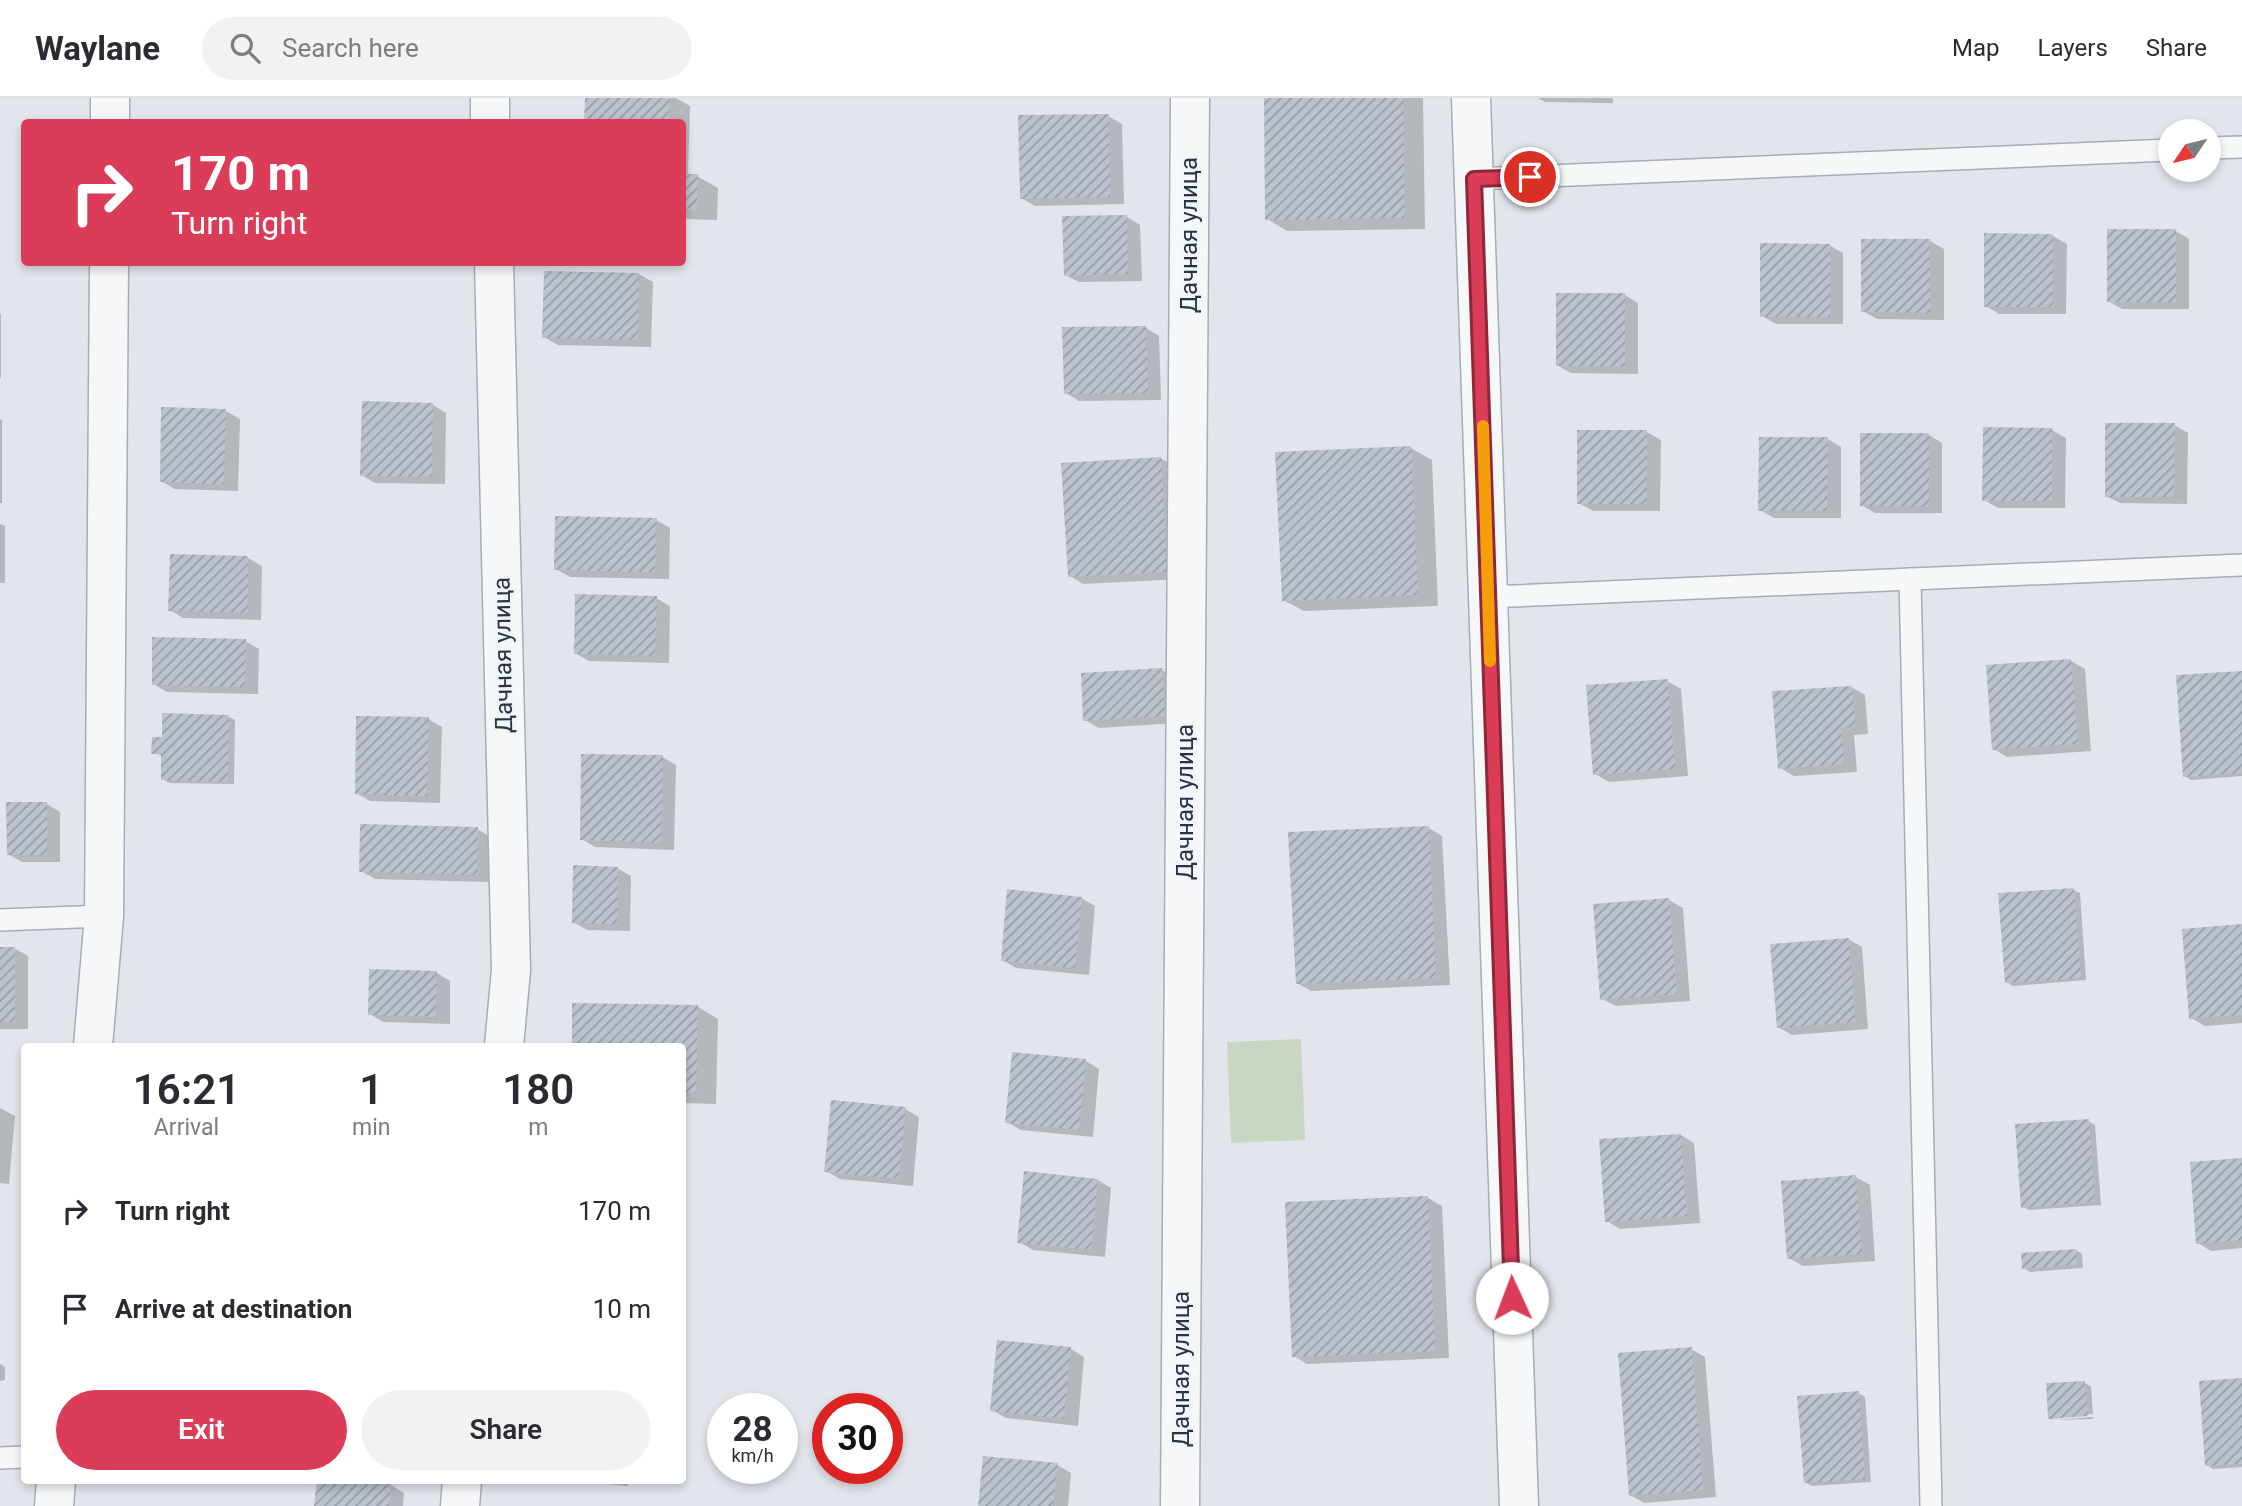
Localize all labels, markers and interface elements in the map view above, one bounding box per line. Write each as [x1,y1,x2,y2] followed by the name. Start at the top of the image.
[202,17,692,80] search box
[35,29,160,68] text: Waylane
[226,29,264,67] icon: search
[282,33,419,63] text: Search here
[1952,34,2000,62] text: Map
[2038,34,2108,62] text: Layers
[2146,34,2207,62] text: Share
[2158,119,2221,182] north arrow
[2158,119,2221,182] map controls
[171,145,310,202] text: 170 m
[56,147,147,238] icon: right
[1500,147,1560,207] pin
[1175,157,1203,313] street label: Дачная улица
[1511,158,1549,196] icon: arrive
[171,204,307,242] text: Turn right
[488,577,518,733] street label: Дачная улица
[1171,724,1199,880] street label: Дачная улица
[133,1065,240,1114] text: 16:21
[359,1065,383,1114] text: 1
[502,1065,574,1114] text: 180
[154,1114,219,1141] text: Arrival
[352,1114,390,1141] text: min
[528,1114,548,1141] text: m
[56,1192,94,1230] icon: right
[115,1196,230,1226] text: Turn right
[578,1196,651,1226] text: 170 m
[1475,1261,1549,1335] position arrow
[56,1290,94,1328] icon: arrive
[1167,1291,1195,1447] street label: Дачная улица
[115,1294,352,1324] text: Arrive at destination
[593,1294,651,1324] text: 10 m
[56,1390,347,1470] button: Exit
[361,1390,651,1470] button: Share
[812,1393,903,1484] speed limit sign: 30
[732,1409,773,1450] text: 28
[731,1445,774,1466] text: km/h

